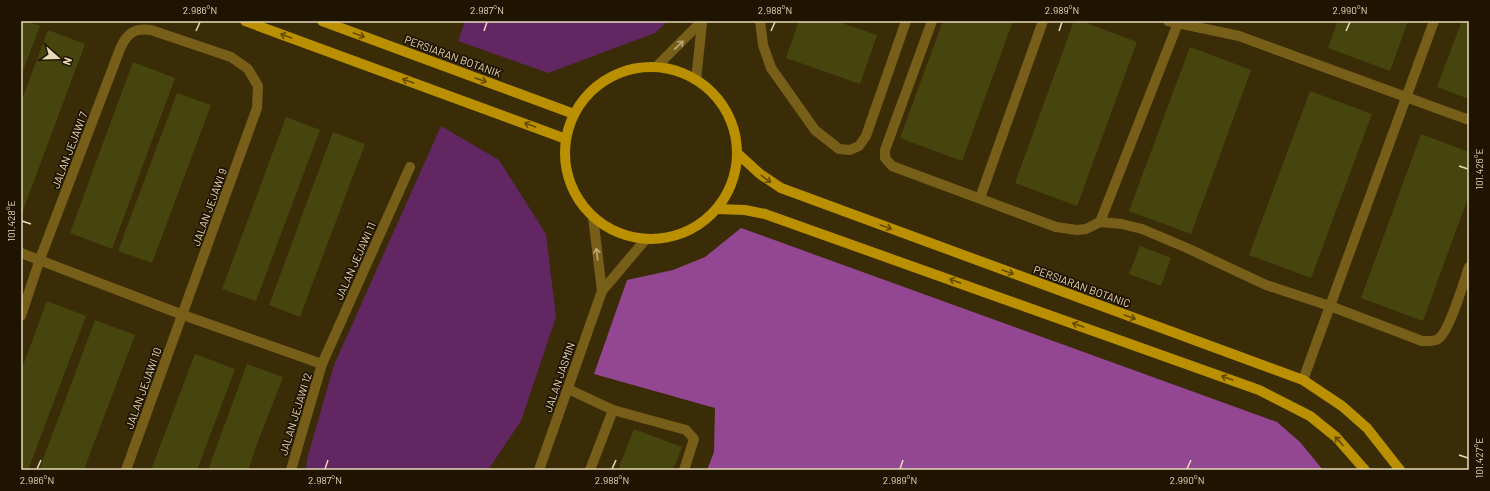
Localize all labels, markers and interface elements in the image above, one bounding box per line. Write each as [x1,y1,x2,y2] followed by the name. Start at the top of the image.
[183,4,217,16] text: 2.986°N
[470,4,504,16] text: 2.987°N
[758,4,792,16] text: 2.988°N
[1045,4,1079,16] text: 2.989°N
[1333,4,1367,16] text: 2.990°N
[280,31,292,39] one-way arrow
[352,31,364,39] one-way arrow
[403,32,504,80] street label: PERSIARAN BOTANIK
[38,38,78,78] north arrow
[674,40,684,50] one-way arrow
[61,56,75,67] text: N
[402,76,414,84] one-way arrow
[474,76,486,84] one-way arrow
[48,110,90,190] street label: JALAN JEJAWI 7
[524,121,536,129] one-way arrow
[1473,148,1485,190] text: 101.426°E
[189,166,229,248] street label: JALAN JEJAWI 9
[761,174,772,183] one-way arrow
[5,200,17,242] text: 101.428°E
[332,220,378,302] street label: JALAN JEJAWI 11
[880,224,893,231] one-way arrow
[593,248,601,261] one-way arrow
[1032,262,1132,310] street label: PERSIARAN BOTANIC
[1002,268,1014,276] one-way arrow
[950,277,962,285] one-way arrow
[1124,313,1136,321] one-way arrow
[1071,321,1084,328] one-way arrow
[541,340,577,414] street label: JALAN JASMIN
[122,345,164,431] street label: JALAN JEJAWI 10
[276,371,314,457] street label: JALAN JEJAWI 12
[1221,374,1233,382] one-way arrow
[1334,436,1344,446] one-way arrow
[1473,438,1485,478] text: 101.427°E
[20,474,54,486] text: 2.986°N
[308,474,342,486] text: 2.987°N
[595,474,629,486] text: 2.988°N
[883,474,917,486] text: 2.989°N
[1170,474,1204,486] text: 2.990°N

